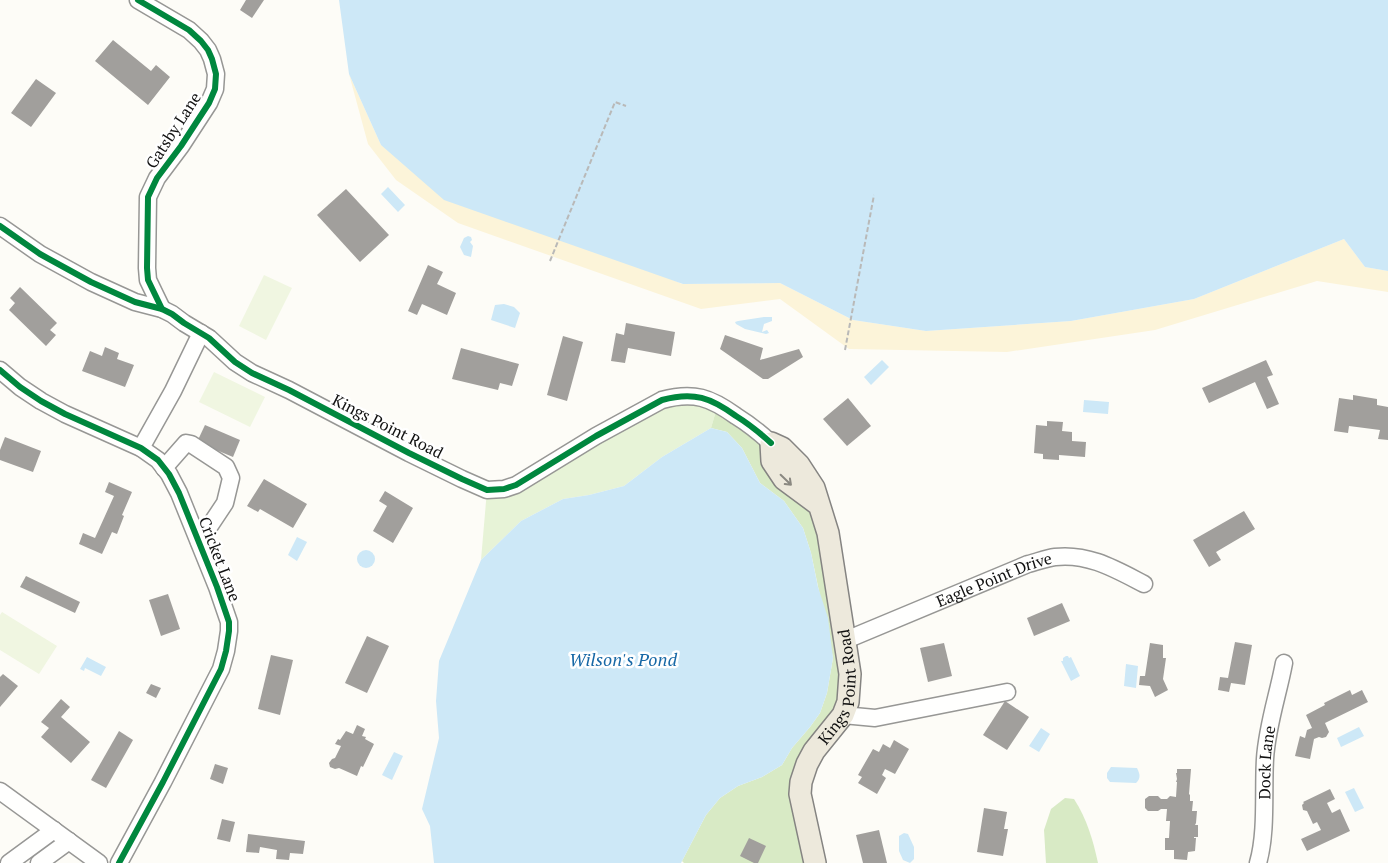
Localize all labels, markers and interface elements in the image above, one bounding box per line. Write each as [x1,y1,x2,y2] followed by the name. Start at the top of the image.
[140,88,206,172] street label: Gatsby Lane
[329,389,447,463] street label: Kings Point Road
[780,474,793,486] one-way arrow
[194,513,246,605] street label: Cricket Lane
[933,547,1054,612] street label: Eagle Point Drive
[813,627,861,749] street label: Kings Point Road
[569,647,677,671] water label: Wilson's Pond
[1253,724,1280,800] street label: Dock Lane

